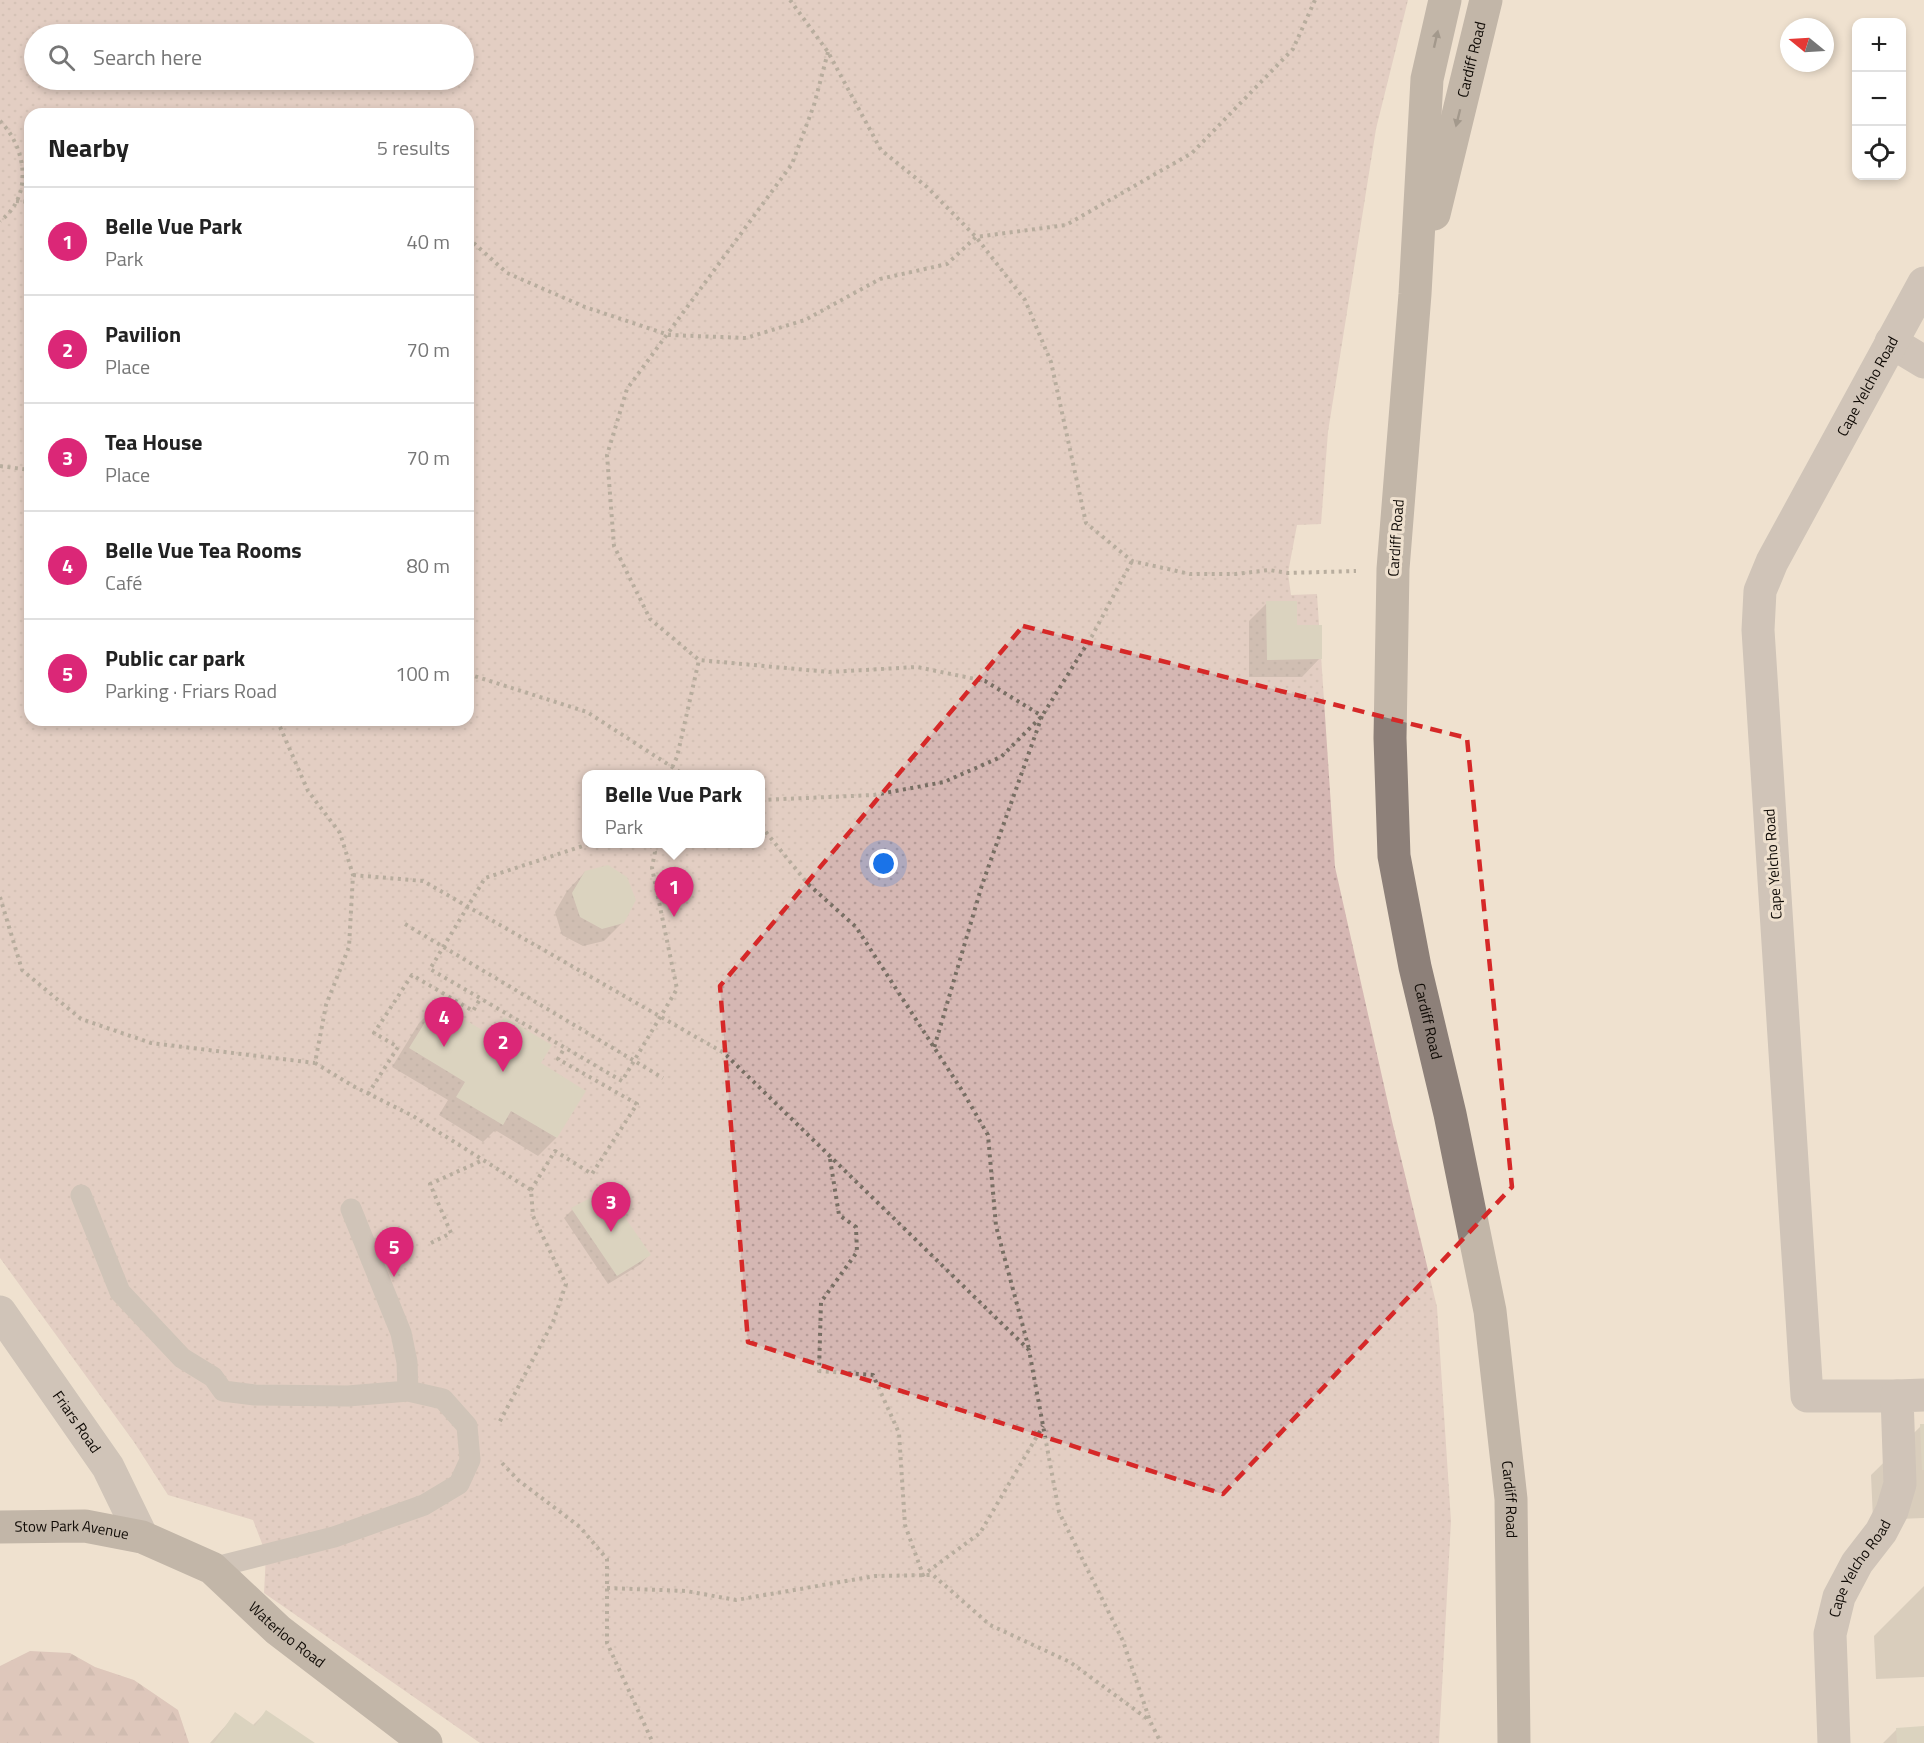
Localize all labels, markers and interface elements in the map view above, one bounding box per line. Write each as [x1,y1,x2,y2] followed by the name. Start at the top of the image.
[1780,18,1834,72] north arrow
[1852,18,1906,180] map controls
[1852,18,1906,72] button: +
[1451,19,1491,100] street label: Cardiff Road
[24,24,474,90] search box
[1431,30,1441,49] one-way arrow
[93,40,202,74] text: Search here
[45,41,78,74] icon: search
[1852,72,1906,126] button: −
[1452,109,1462,127] one-way arrow
[1852,126,1906,180] button: locate
[48,128,129,167] text: Nearby
[377,132,450,163] text: 5 results
[105,209,242,243] text: Belle Vue Park
[62,226,73,257] text: 1
[406,226,450,257] text: 40 m
[105,243,143,274] text: Park
[105,317,181,351] text: Pavilion
[1831,332,1904,440] street label: Cape Yelcho Road
[62,334,73,365] text: 2
[406,334,450,365] text: 70 m
[105,351,150,382] text: Place
[105,425,203,459] text: Tea House
[62,442,73,473] text: 3
[406,442,450,473] text: 70 m
[105,459,150,490] text: Place
[1381,498,1410,577] street label: Cardiff Road
[105,533,302,567] text: Belle Vue Tea Rooms
[62,550,73,581] text: 4
[406,550,450,581] text: 80 m
[105,567,142,598] text: Café
[105,641,245,675] text: Public car park
[62,658,73,689] text: 5
[395,658,450,689] text: 100 m
[105,675,277,706] text: Parking · Friars Road
[582,770,765,848] popup
[605,777,742,811] text: Belle Vue Park
[1757,808,1788,920] street label: Cape Yelcho Road
[605,811,643,842] text: Park
[869,849,898,878] your location
[654,868,694,917] pin: 1
[1408,981,1449,1062] street label: Cardiff Road
[424,998,464,1047] pin: 4
[484,1022,522,1072] pin: 2
[592,1182,630,1232] pin: 3
[374,1228,414,1277] pin: 5
[47,1386,107,1458] street label: Friars Road
[1496,1459,1523,1538] street label: Cardiff Road
[14,1514,131,1545] street label: Stow Park Avenue
[1822,1515,1897,1620] street label: Cape Yelcho Road
[243,1596,330,1673] street label: Waterloo Road

